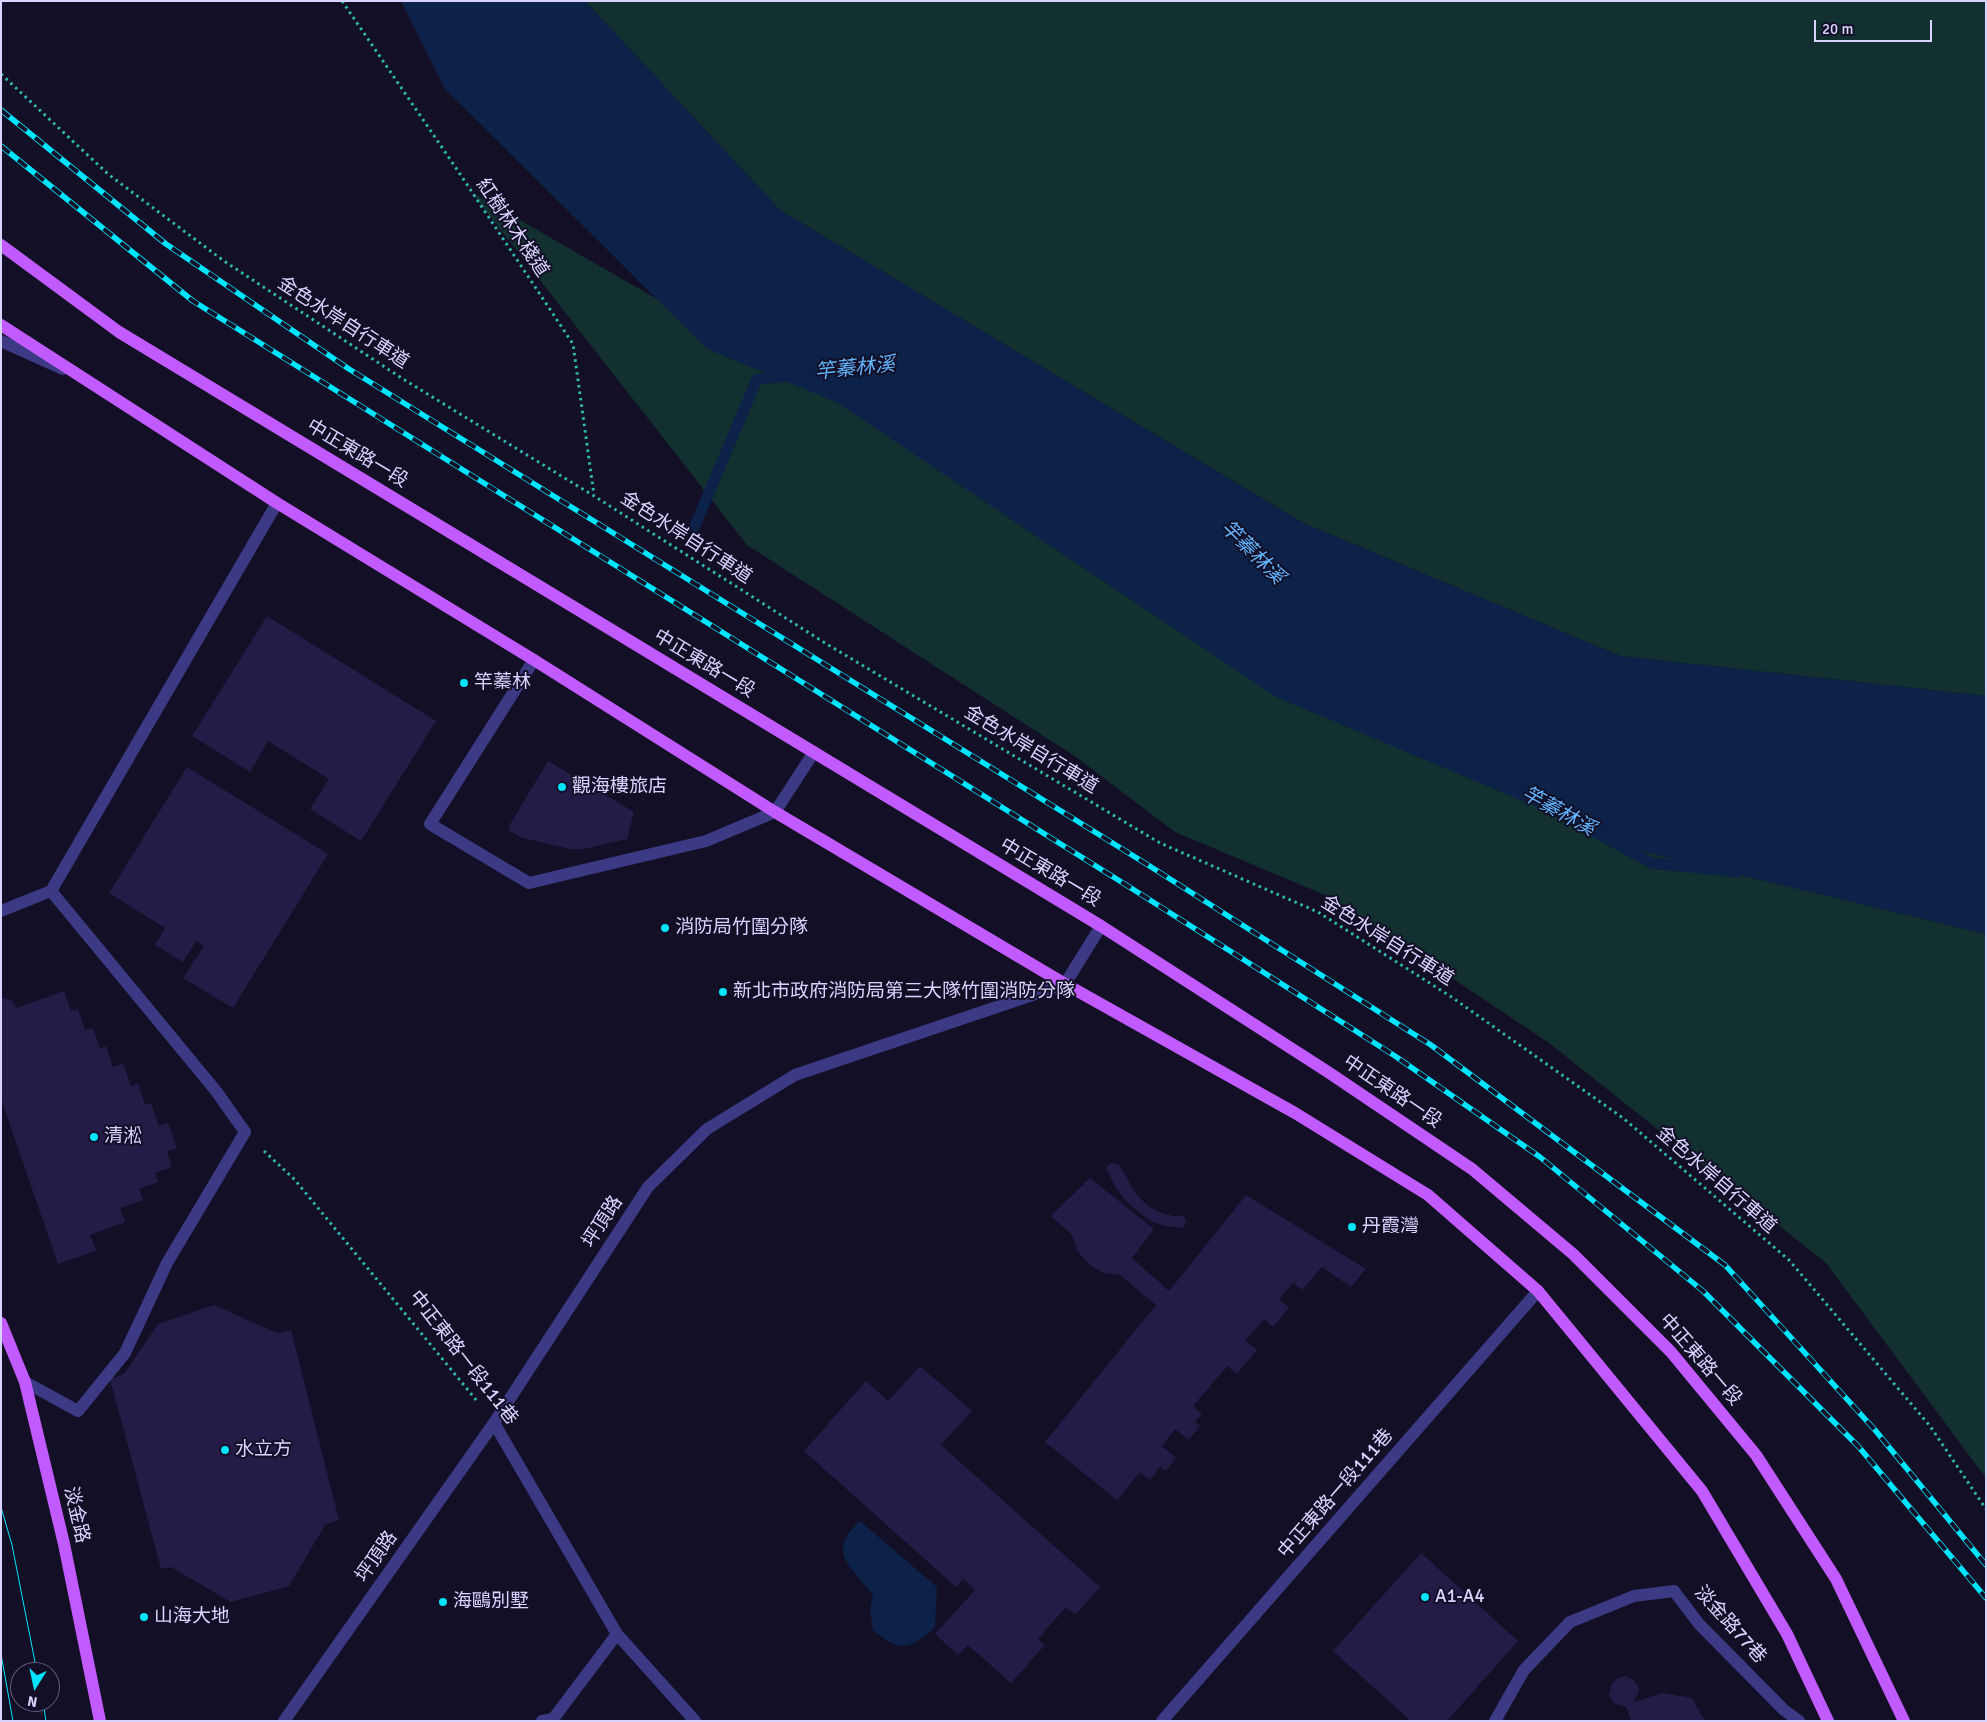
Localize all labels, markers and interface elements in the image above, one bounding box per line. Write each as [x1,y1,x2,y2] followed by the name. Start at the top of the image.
[1817,10,1934,42] scale bar
[1822,20,1853,38] text: 20 m
[471,174,553,282] street label: 紅樹林木棧道
[273,272,413,374] street label: 金色水岸自行車道
[814,353,896,385] water label: 竿蓁林溪
[302,415,412,493] street label: 中正東路一段
[616,487,756,589] street label: 金色水岸自行車道
[1215,516,1289,590] water label: 竿蓁林溪
[649,625,759,703] street label: 中正東路一段
[474,672,531,694] place label: 竿蓁林
[458,677,470,689] marker: 竿蓁林
[960,701,1102,799] street label: 金色水岸自行車道
[572,776,667,798] place label: 觀海樓旅店
[556,781,568,793] marker: 觀海樓旅店
[1517,782,1599,842] water label: 竿蓁林溪
[995,834,1105,912] street label: 中正東路一段
[1317,891,1457,991] street label: 金色水岸自行車道
[675,917,808,939] place label: 消防局竹圍分隊
[659,922,671,934] marker: 消防局竹圍分隊
[733,981,1075,1003] place label: 新北市政府消防局第三大隊竹圍消防分隊
[717,986,729,998] marker: 新北市政府消防局第三大隊竹圍消防分隊
[1338,1051,1446,1133] street label: 中正東路一段
[1651,1122,1781,1238] street label: 金色水岸自行車道
[104,1126,142,1148] place label: 清淞
[88,1131,100,1143] marker: 清淞
[578,1192,628,1252] street label: 坪頂路
[1362,1216,1419,1238] place label: 丹霞灣
[1346,1221,1358,1233] marker: 丹霞灣
[404,1286,522,1430] street label: 中正東路一段111巷
[1654,1310,1746,1410] street label: 中正東路一段
[1274,1425,1398,1563] street label: 中正東路一段111巷
[235,1439,292,1461] place label: 水立方
[219,1444,231,1456] marker: 水立方
[58,1485,94,1545] street label: 淡金路
[351,1527,403,1587] street label: 坪頂路
[1689,1582,1771,1668] street label: 淡金路77巷
[1435,1586,1485,1608] place label: A1-A4
[453,1591,529,1613] place label: 海鷗別墅
[1419,1591,1431,1603] marker: A1-A4
[437,1596,449,1608] marker: 海鷗別墅
[154,1606,230,1628] place label: 山海大地
[138,1611,150,1623] marker: 山海大地
[10,1662,60,1712] north arrow
[26,1692,39,1710] text: N

